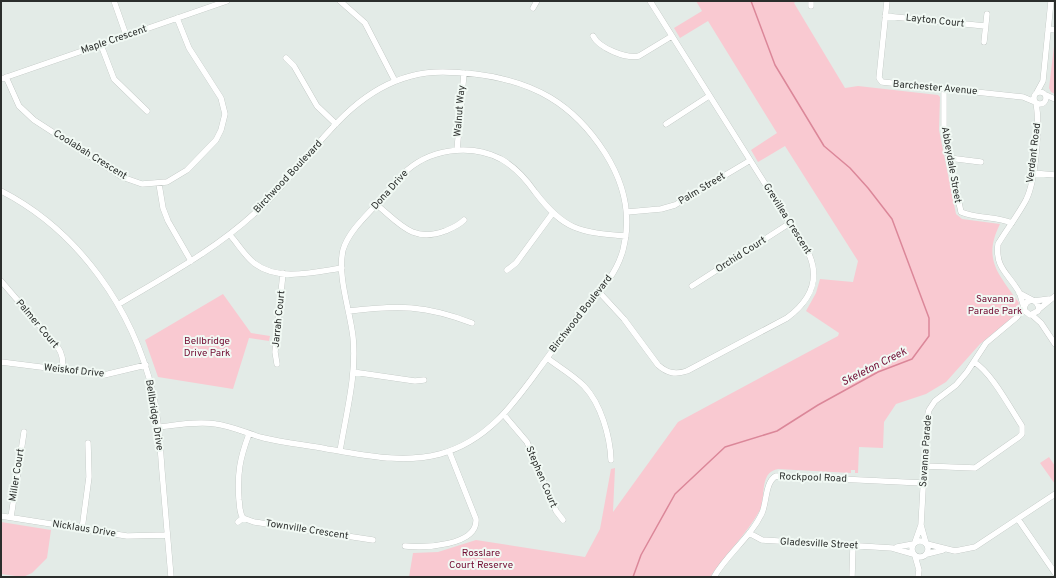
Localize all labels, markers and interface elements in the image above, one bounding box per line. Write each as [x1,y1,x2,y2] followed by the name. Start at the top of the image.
[905,11,965,31] street label: Layton Court
[79,23,149,57] street label: Maple Crescent
[892,78,978,98] street label: Barchester Avenue
[451,85,469,137] street label: Walnut Way
[1024,122,1044,184] street label: Verdant Road
[938,126,964,204] street label: Abbeydale Street
[51,127,129,183] street label: Coolabah Crescent
[251,138,325,216] street label: Birchwood Boulevard
[369,167,411,213] street label: Dona Drive
[676,170,728,208] street label: Palm Street
[760,181,814,257] street label: Grevillea Crescent
[713,234,769,276] street label: Orchid Court
[547,273,615,355] street label: Birchwood Boulevard
[270,290,288,348] street label: Jarrah Court
[968,293,1022,318] park label: Savanna Parade Park
[13,297,61,351] street label: Palmer Court
[184,335,230,360] park label: Bellbridge Drive Park
[839,344,909,389] water label: Skeleton Creek
[43,361,105,381] street label: Weiskof Drive
[142,379,166,451] street label: Bellbridge Drive
[917,415,935,487] street label: Savanna Parade
[522,444,560,510] street label: Stephen Court
[6,448,28,502] street label: Miller Court
[779,470,847,486] street label: Rockpool Road
[265,517,350,543] street label: Townville Crescent
[51,518,117,540] street label: Nicklaus Drive
[779,535,859,553] street label: Gladesville Street
[449,547,513,572] park label: Rosslare Court Reserve

